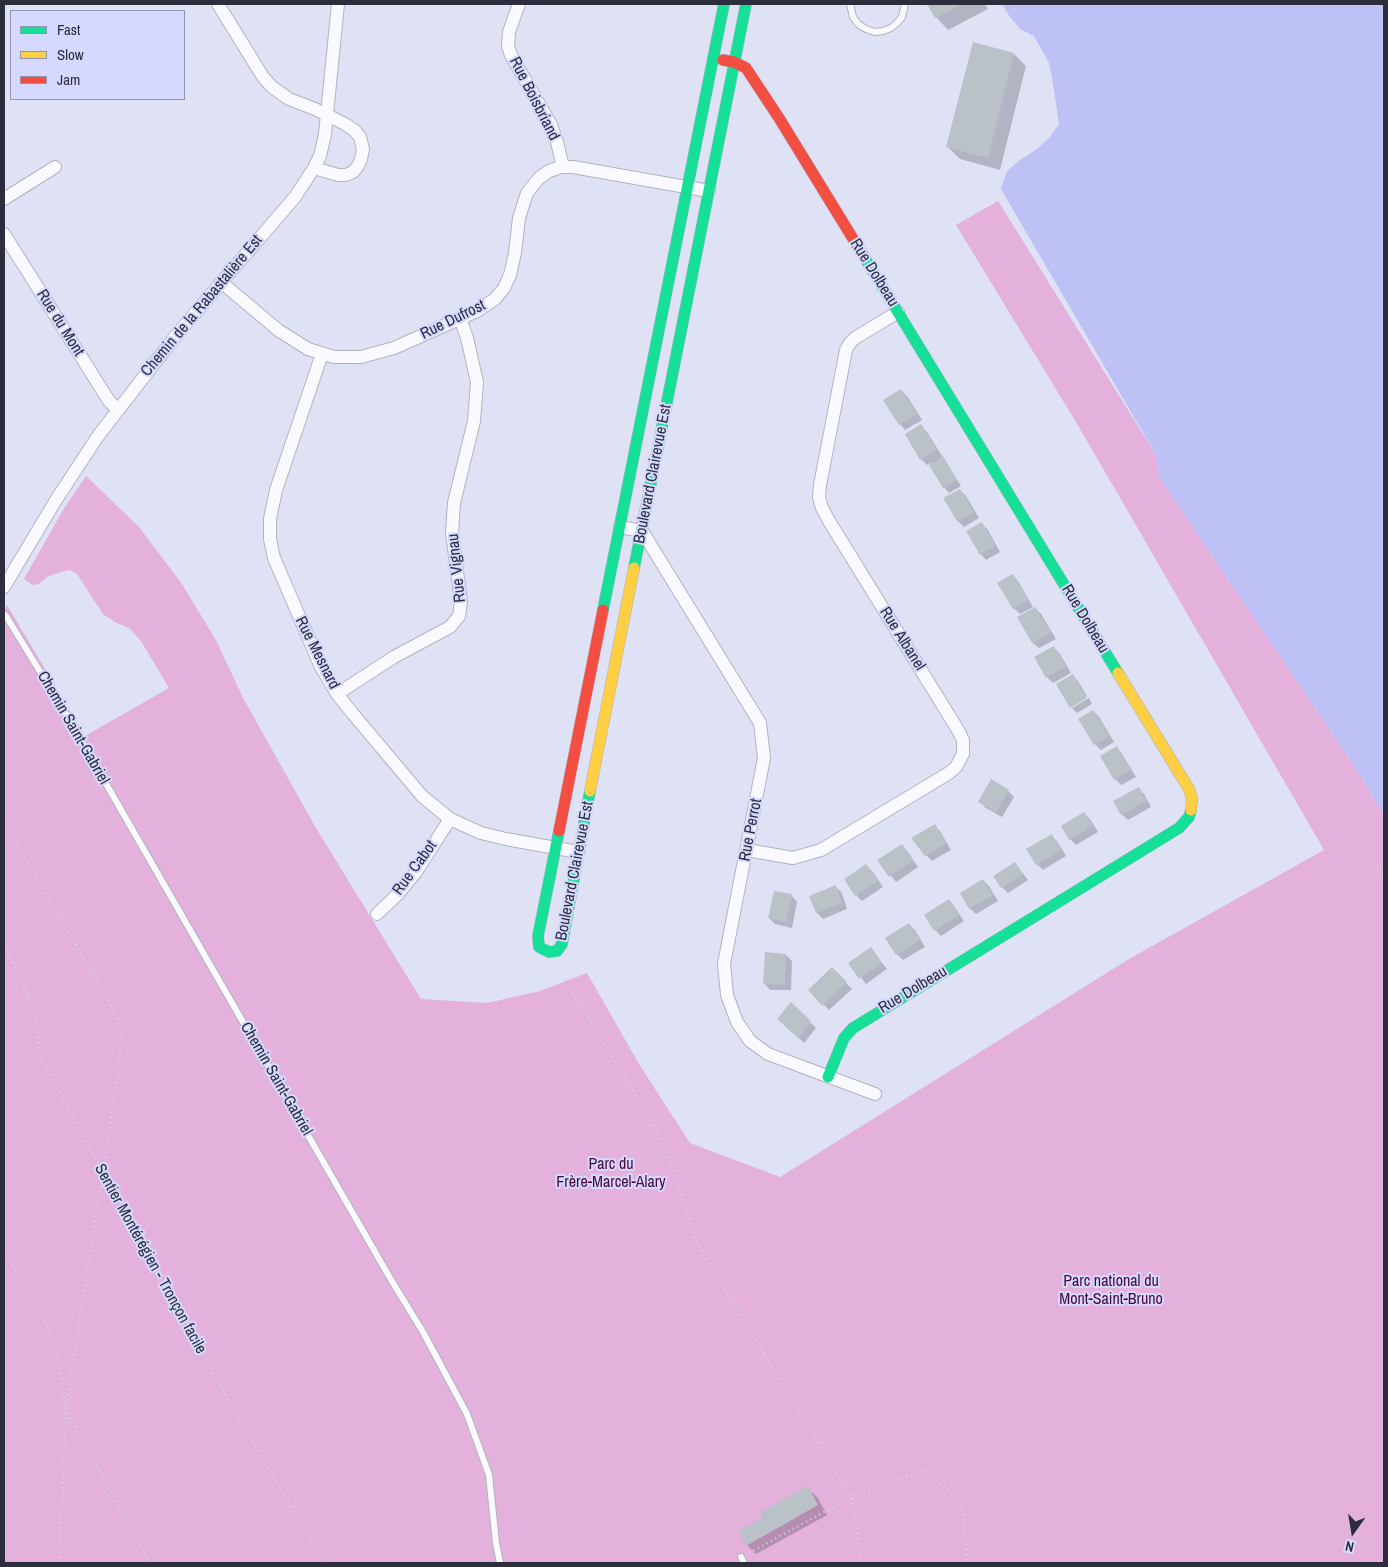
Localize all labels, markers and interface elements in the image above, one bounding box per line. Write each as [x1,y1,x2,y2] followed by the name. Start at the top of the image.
[10,10,185,100] legend
[57,19,80,40] text: Fast
[57,44,84,65] text: Slow
[505,54,563,144] street label: Rue Boisbriand
[57,69,80,90] text: Jam
[137,231,267,381] street label: Chemin de la Rabastalière Est
[846,235,902,311] street label: Rue Dolbeau
[32,286,88,360] street label: Rue du Mont
[417,296,489,344] street label: Rue Dufrost
[630,403,676,545] street label: Boulevard Clairevue Est
[444,533,470,603] street label: Rue Vignau
[1057,581,1113,657] street label: Rue Dolbeau
[875,604,929,674] street label: Rue Albanel
[291,614,343,692] street label: Rue Mesnard
[33,668,113,788] street label: Chemin Saint-Gabriel
[736,797,766,863] street label: Rue Perrot
[552,800,598,942] street label: Boulevard Clairevue Est
[389,837,441,899] street label: Rue Cabot
[875,962,951,1018] street label: Rue Dolbeau
[236,1019,316,1139] street label: Chemin Saint-Gabriel
[556,1155,666,1193] park label: Parc du Frère-Marcel-Alary
[90,1161,210,1357] street label: Sentier Montérégien - Tronçon facile
[1059,1272,1163,1310] park label: Parc national du Mont-Saint-Bruno
[1328,1507,1378,1557] north arrow
[1344,1537,1356,1556] text: N

